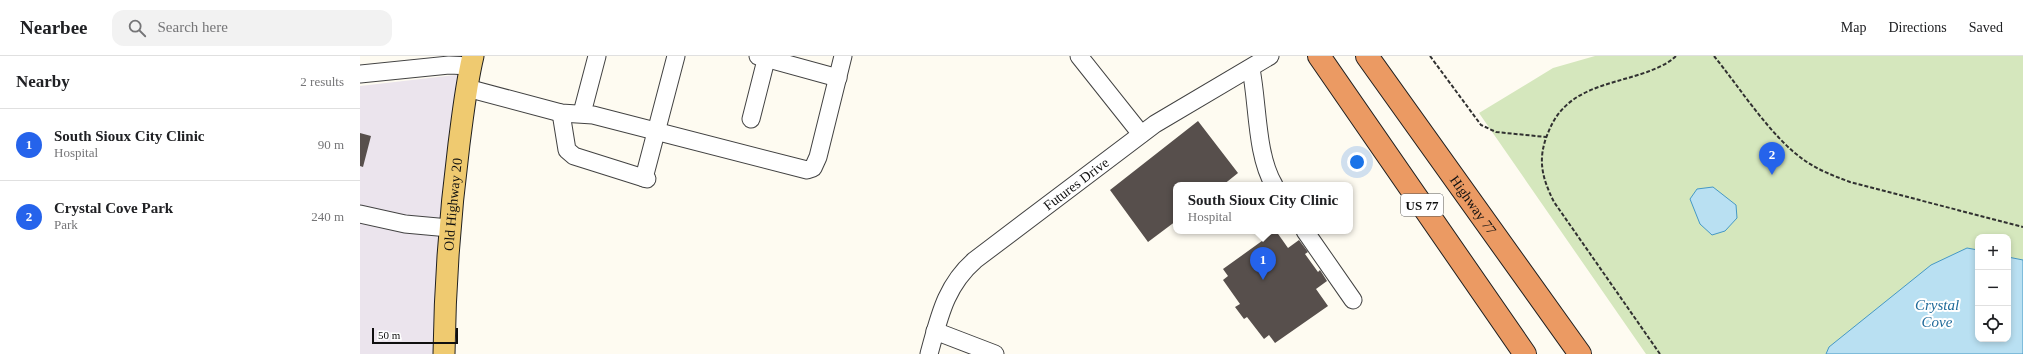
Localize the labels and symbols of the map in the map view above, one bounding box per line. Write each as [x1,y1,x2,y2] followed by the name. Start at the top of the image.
[1759,142,1785,175] pin: 2
[1347,152,1367,172] your location
[1041,155,1112,213] street label: Futures Drive
[441,157,465,251] street label: Old Highway 20
[1447,173,1499,238] street label: Highway 77
[1401,194,1443,216] road number: US 77
[1250,247,1276,280] pin: 1
[1915,297,1959,330] water label: Crystal Cove
[372,326,458,345] scale bar

